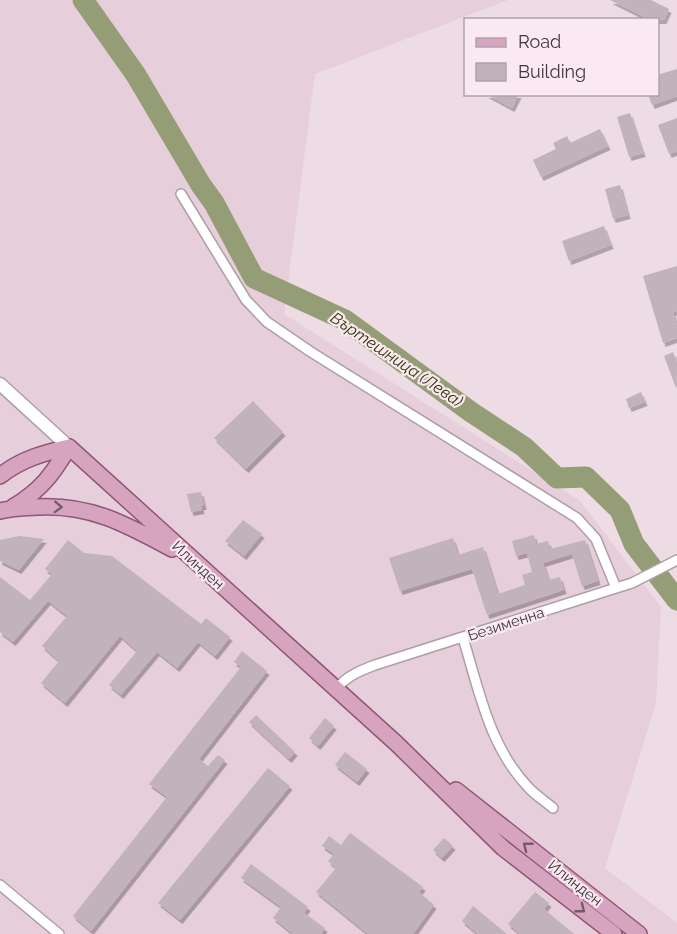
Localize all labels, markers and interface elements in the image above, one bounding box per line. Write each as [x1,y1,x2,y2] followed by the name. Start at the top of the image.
[464,18,659,96] legend
[518,31,561,52] text: Road
[518,61,586,82] text: Building
[327,308,466,411] water label: Въртешница (Лева)
[54,500,63,513] one-way arrow
[168,537,228,593] street label: Илинден
[465,603,547,645] street label: Безименна
[523,842,534,853] one-way arrow
[544,856,606,910] street label: Илинден
[574,902,585,913] one-way arrow

